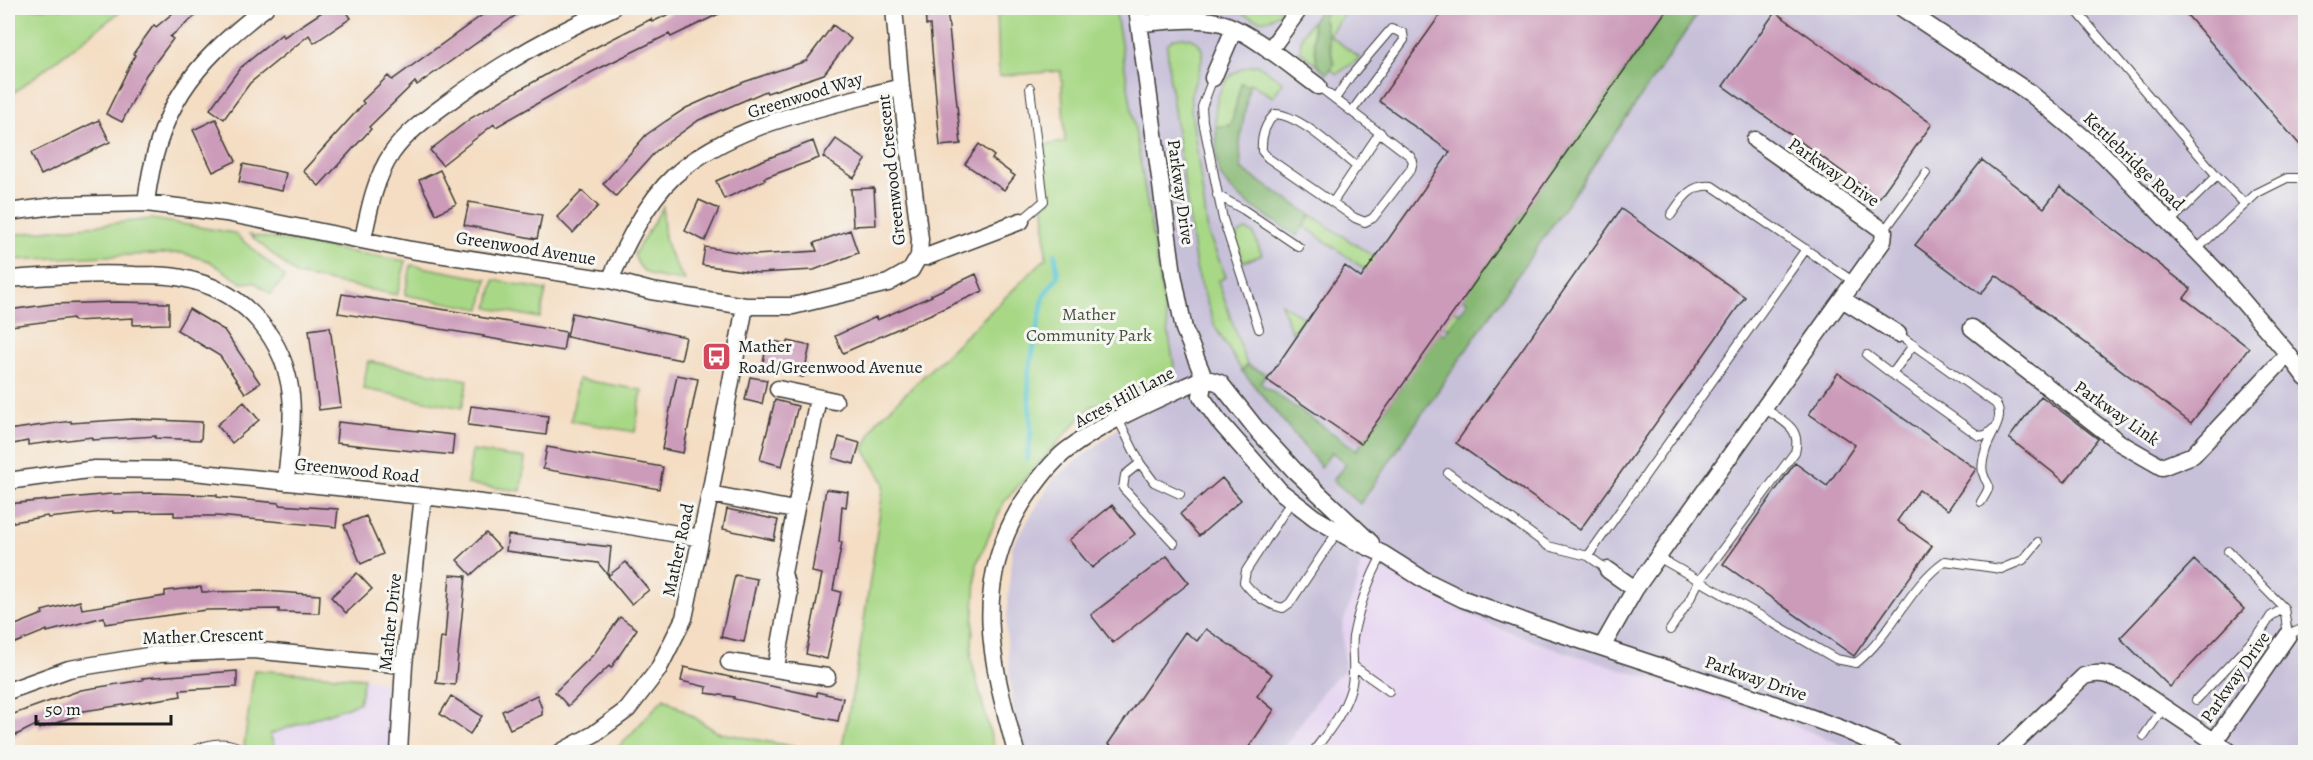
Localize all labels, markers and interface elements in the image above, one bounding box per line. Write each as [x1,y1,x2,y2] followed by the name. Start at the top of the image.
[745,66,866,124] street label: Greenwood Way
[871,93,911,247] street label: Greenwood Crescent
[2078,106,2190,216] street label: Kettlebridge Road
[1784,132,1884,212] street label: Parkway Drive
[1162,138,1200,246] street label: Parkway Drive
[454,225,598,271] street label: Greenwood Avenue
[1026,302,1152,347] park label: Mather Community Park
[738,334,923,379] place label: Mather Road/Greenwood Avenue
[701,340,733,372] bus stop icon: Mather Road/Greenwood Avenue
[1069,361,1178,434] street label: Acres Hill Lane
[2070,375,2164,451] street label: Parkway Link
[294,452,421,489] street label: Greenwood Road
[656,501,700,599] street label: Mather Road
[373,572,407,672] street label: Mather Drive
[142,622,264,650] street label: Mather Crescent
[2195,627,2275,727] street label: Parkway Drive
[1702,649,1810,707] street label: Parkway Drive
[36,688,171,726] scale bar
[45,697,81,721] text: 50 m

